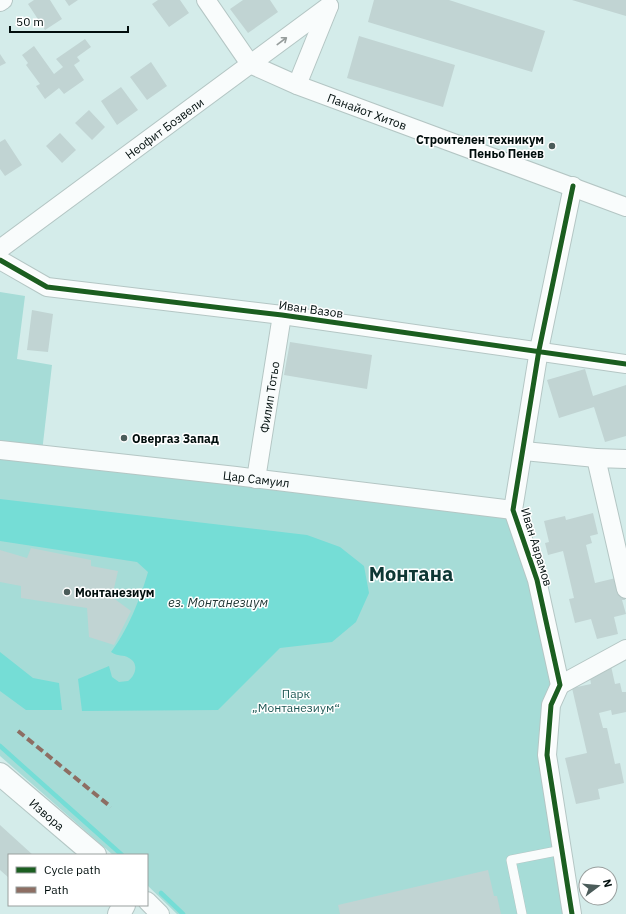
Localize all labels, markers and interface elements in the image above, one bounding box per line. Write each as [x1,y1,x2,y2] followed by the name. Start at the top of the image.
[10,8,128,34] scale bar
[16,14,44,29] text: 50 m
[276,37,287,45] one-way arrow
[325,89,409,133] street label: Панайот Хитов
[122,94,206,162] street label: Неофит Бозвели
[416,132,544,161] place label: Строителен техникум Пеньо Пенев
[547,141,557,151] marker: Строителен техникум Пеньо Пенев
[278,297,344,321] street label: Иван Вазов
[256,360,282,434] street label: Филип Тотьо
[132,431,219,446] place label: Овергаз Запад
[119,433,129,443] marker: Овергаз Запад
[222,467,291,490] street label: Цар Самуил
[518,506,556,588] street label: Иван Аврамов
[369,560,453,587] district label: Монтана
[75,585,155,600] place label: Монтанезиум
[62,587,72,597] marker: Монтанезиум
[168,594,268,611] water label: ез. Монтанезиум
[252,686,340,715] park label: Парк „Монтанезиум“
[27,795,68,834] street label: Извора
[8,854,148,906] legend
[44,862,101,877] text: Cycle path
[578,866,618,906] north arrow
[600,877,615,889] text: N
[44,882,69,897] text: Path

